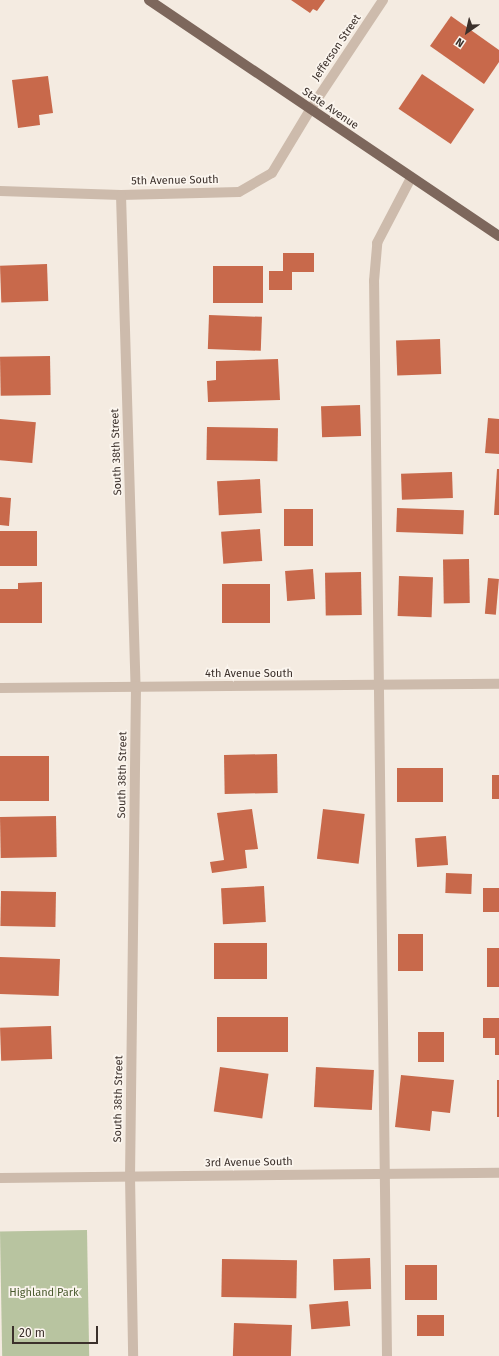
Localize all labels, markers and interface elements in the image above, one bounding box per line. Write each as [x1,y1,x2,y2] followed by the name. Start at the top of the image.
[310,12,364,84] street label: Jefferson Street
[447,12,487,52] north arrow
[453,35,467,50] text: N
[299,85,361,133] street label: State Avenue
[131,174,219,188] street label: 5th Avenue South
[109,408,125,496] street label: South 38th Street
[205,667,293,681] street label: 4th Avenue South
[116,731,130,819] street label: South 38th Street
[112,1055,126,1143] street label: South 38th Street
[205,1156,293,1170] street label: 3rd Avenue South
[9,1286,79,1300] park label: Highland Park
[14,1318,100,1344] scale bar
[19,1326,45,1340] text: 20 m

